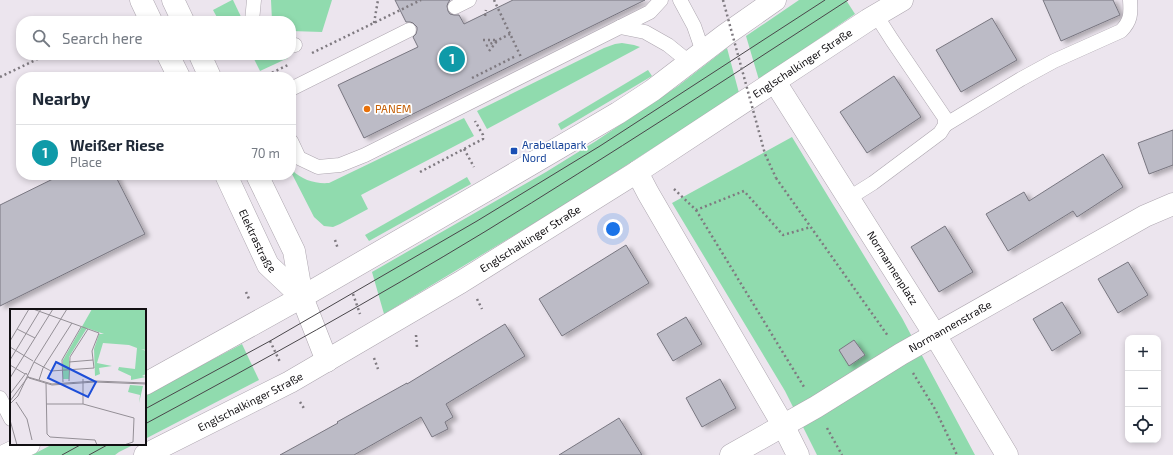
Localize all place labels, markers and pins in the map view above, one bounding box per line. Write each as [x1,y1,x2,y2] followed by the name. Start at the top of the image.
[439,44,465,74] pin: 1
[375,102,412,115] place label: PANEM
[362,104,372,114] marker: PANEM
[522,138,587,164] place label: Arabellapark Nord
[509,146,519,156] marker: Arabellapark Nord

